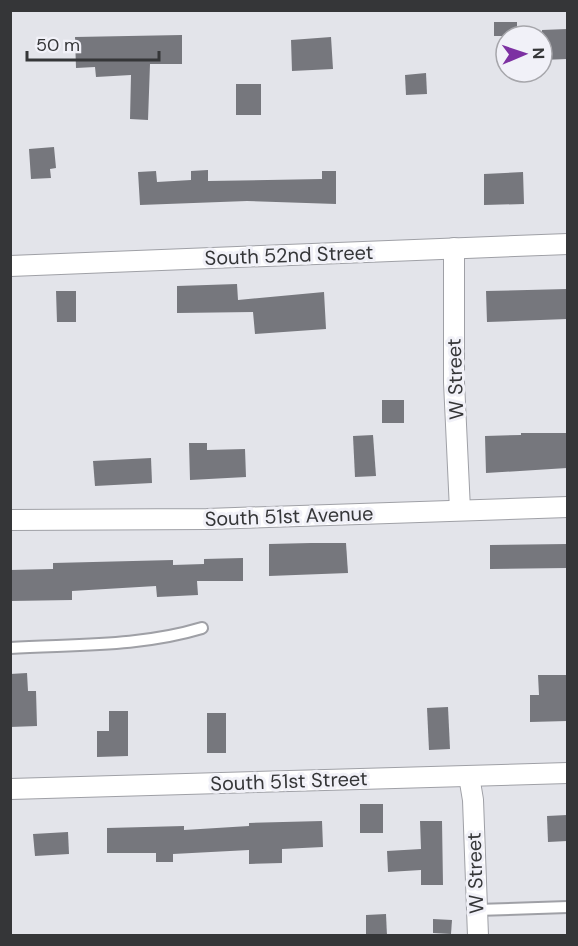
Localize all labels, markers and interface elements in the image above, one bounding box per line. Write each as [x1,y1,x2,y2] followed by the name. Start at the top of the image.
[27,24,159,62] scale bar
[494,24,554,84] north arrow
[36,33,80,57] text: 50 m
[528,47,549,60] text: N
[204,239,374,271] street label: South 52nd Street
[441,338,469,420] street label: W Street
[204,500,374,532] street label: South 51st Avenue
[210,765,368,797] street label: South 51st Street
[461,832,489,914] street label: W Street

